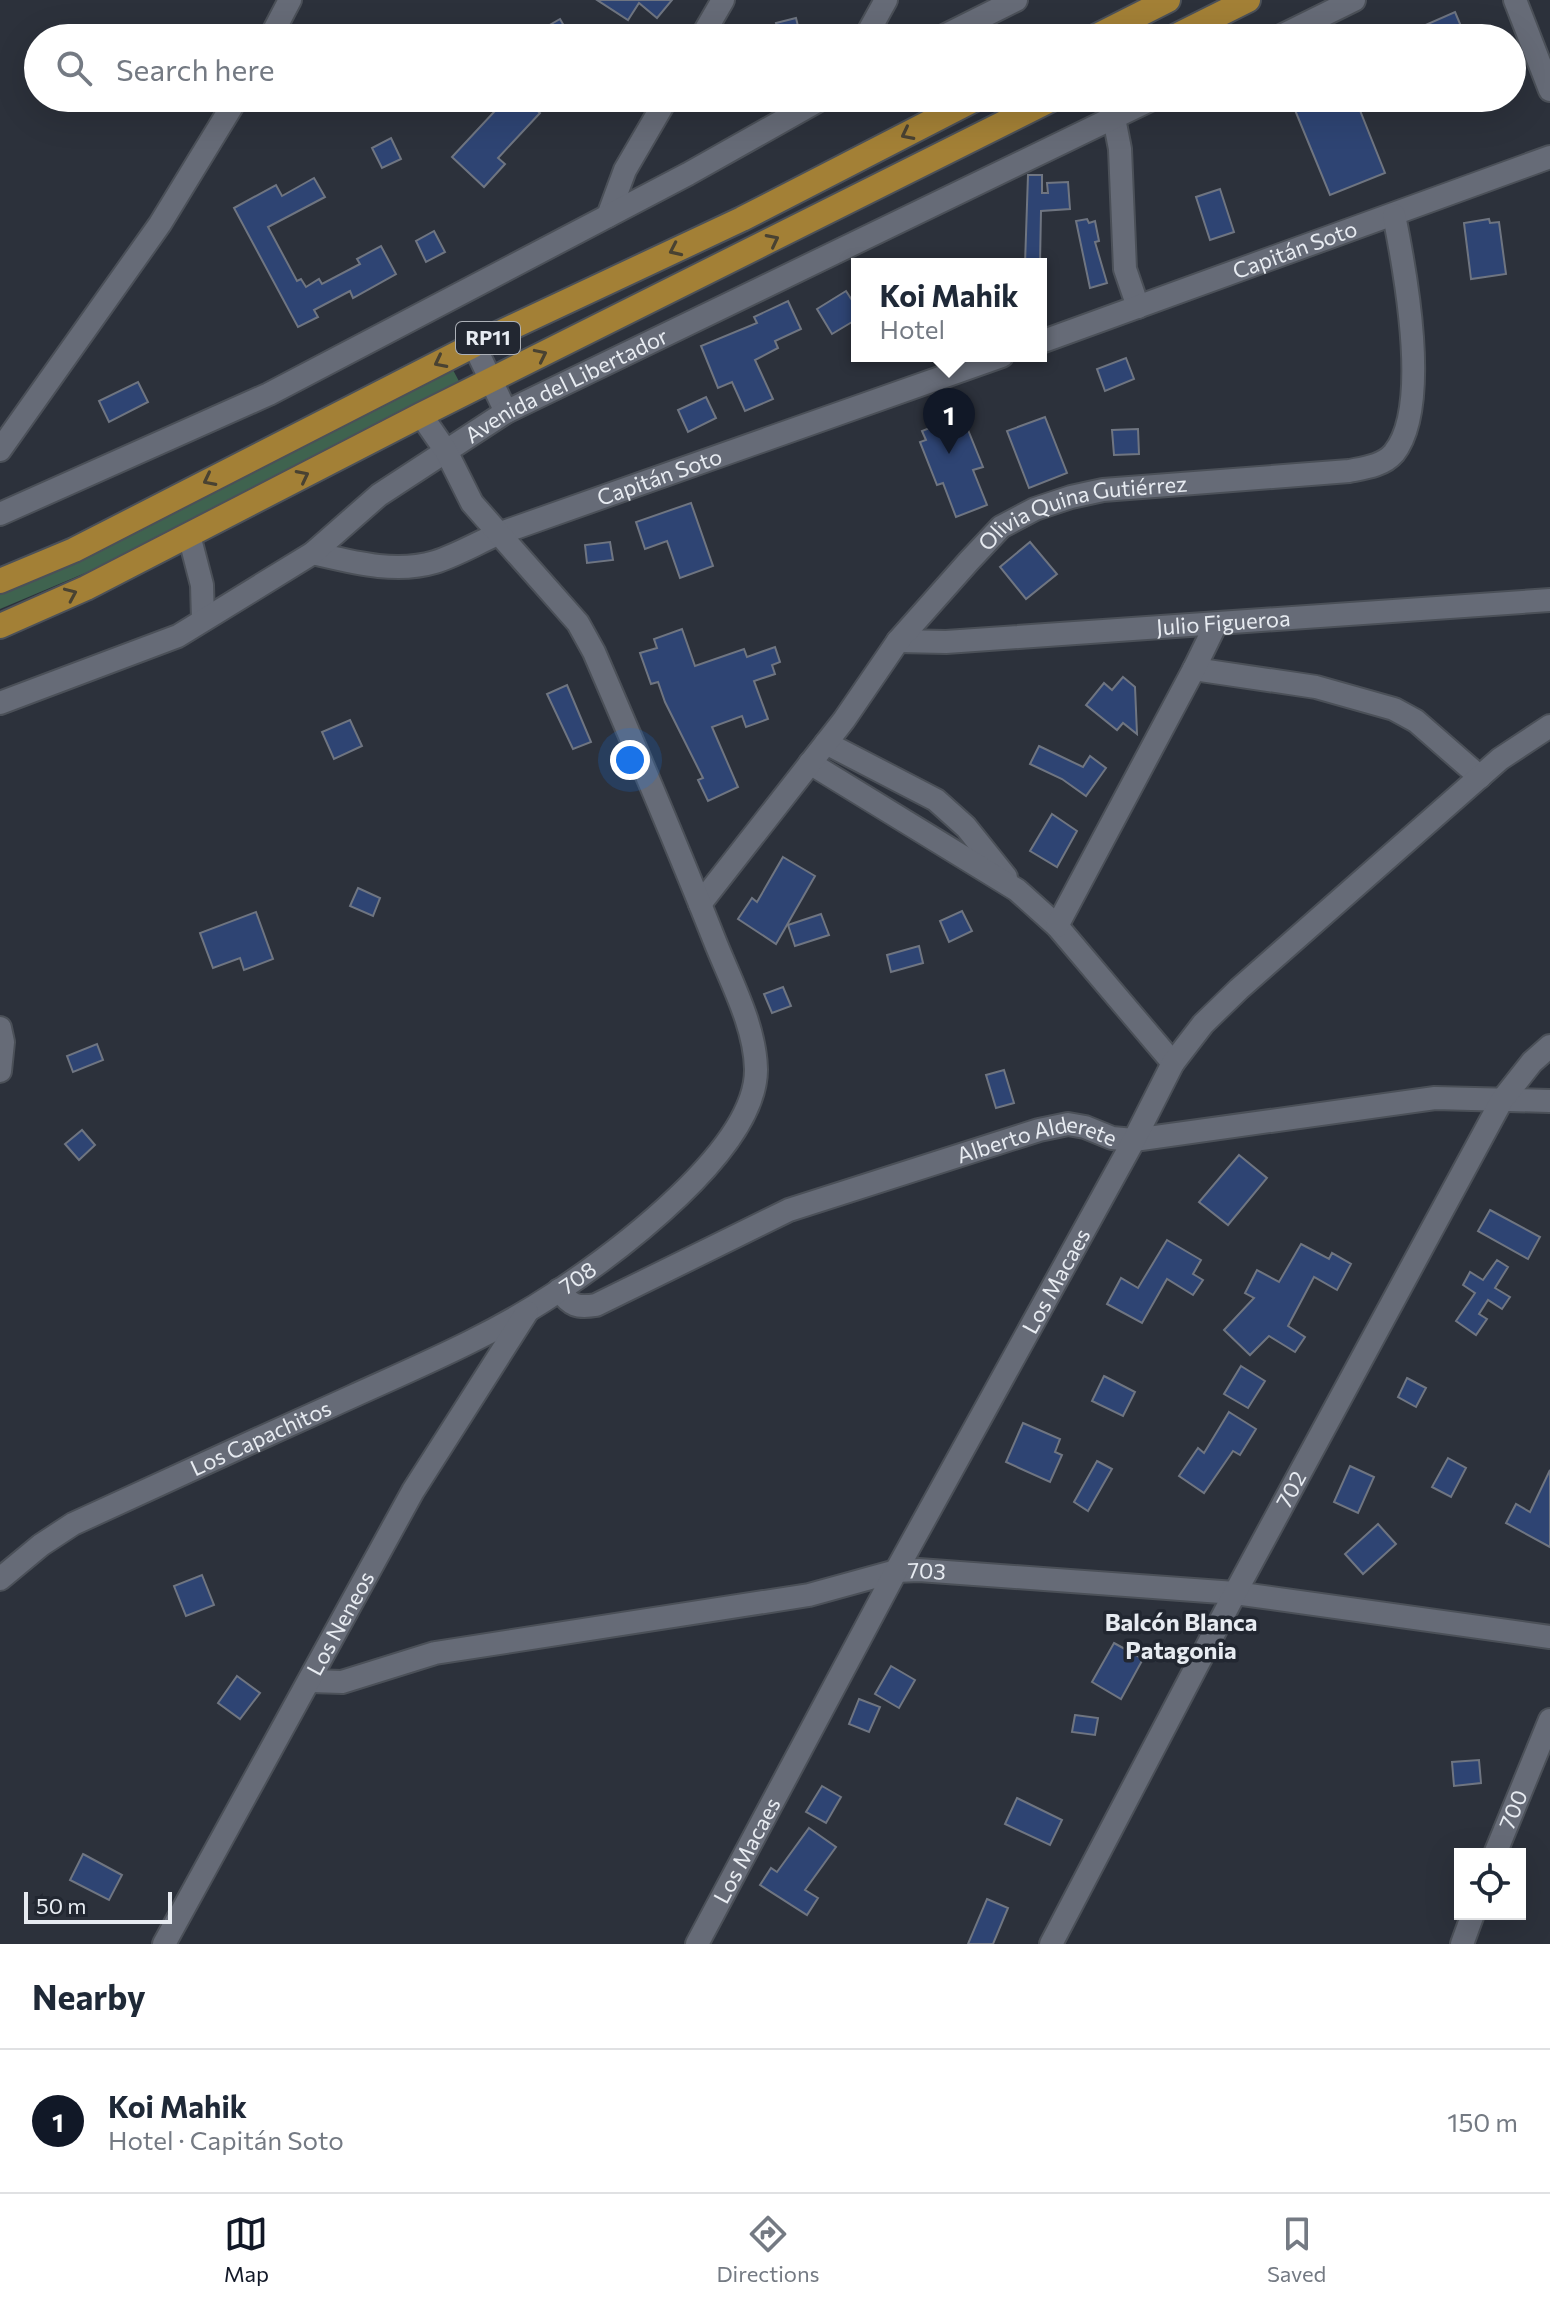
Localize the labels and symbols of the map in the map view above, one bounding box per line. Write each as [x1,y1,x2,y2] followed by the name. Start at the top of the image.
[901,124,916,139] one-way arrow
[1229,214,1361,284] street label: Capitán Soto
[765,234,780,249] one-way arrow
[669,240,683,256] one-way arrow
[456,322,520,354] road number: RP11
[459,322,672,448] street label: Avenida del Libertador
[532,350,547,365] one-way arrow
[434,352,449,368] one-way arrow
[923,388,975,454] pin: 1
[593,442,725,511] street label: Capitán Soto
[972,470,1188,556] street label: Olivia Quina Gutiérrez
[202,471,217,486] one-way arrow
[294,471,309,486] one-way arrow
[63,588,77,604] one-way arrow
[1155,604,1291,640] street label: Julio Figueroa
[610,740,650,780] your location
[953,1110,1121,1169] street label: Alberto Alderete
[1016,1223,1096,1338] street label: Los Macaes
[554,1255,601,1300] street label: 708
[186,1394,335,1481] street label: Los Capachitos
[1270,1466,1312,1512] street label: 702
[907,1556,947,1585] street label: 703
[300,1566,379,1680] street label: Los Neneos
[1105,1607,1257,1664] district label: Balcón Blanca Patagonia
[1493,1786,1533,1833] street label: 700
[707,1793,786,1908] street label: Los Macaes
[24,1888,172,1924] scale bar

